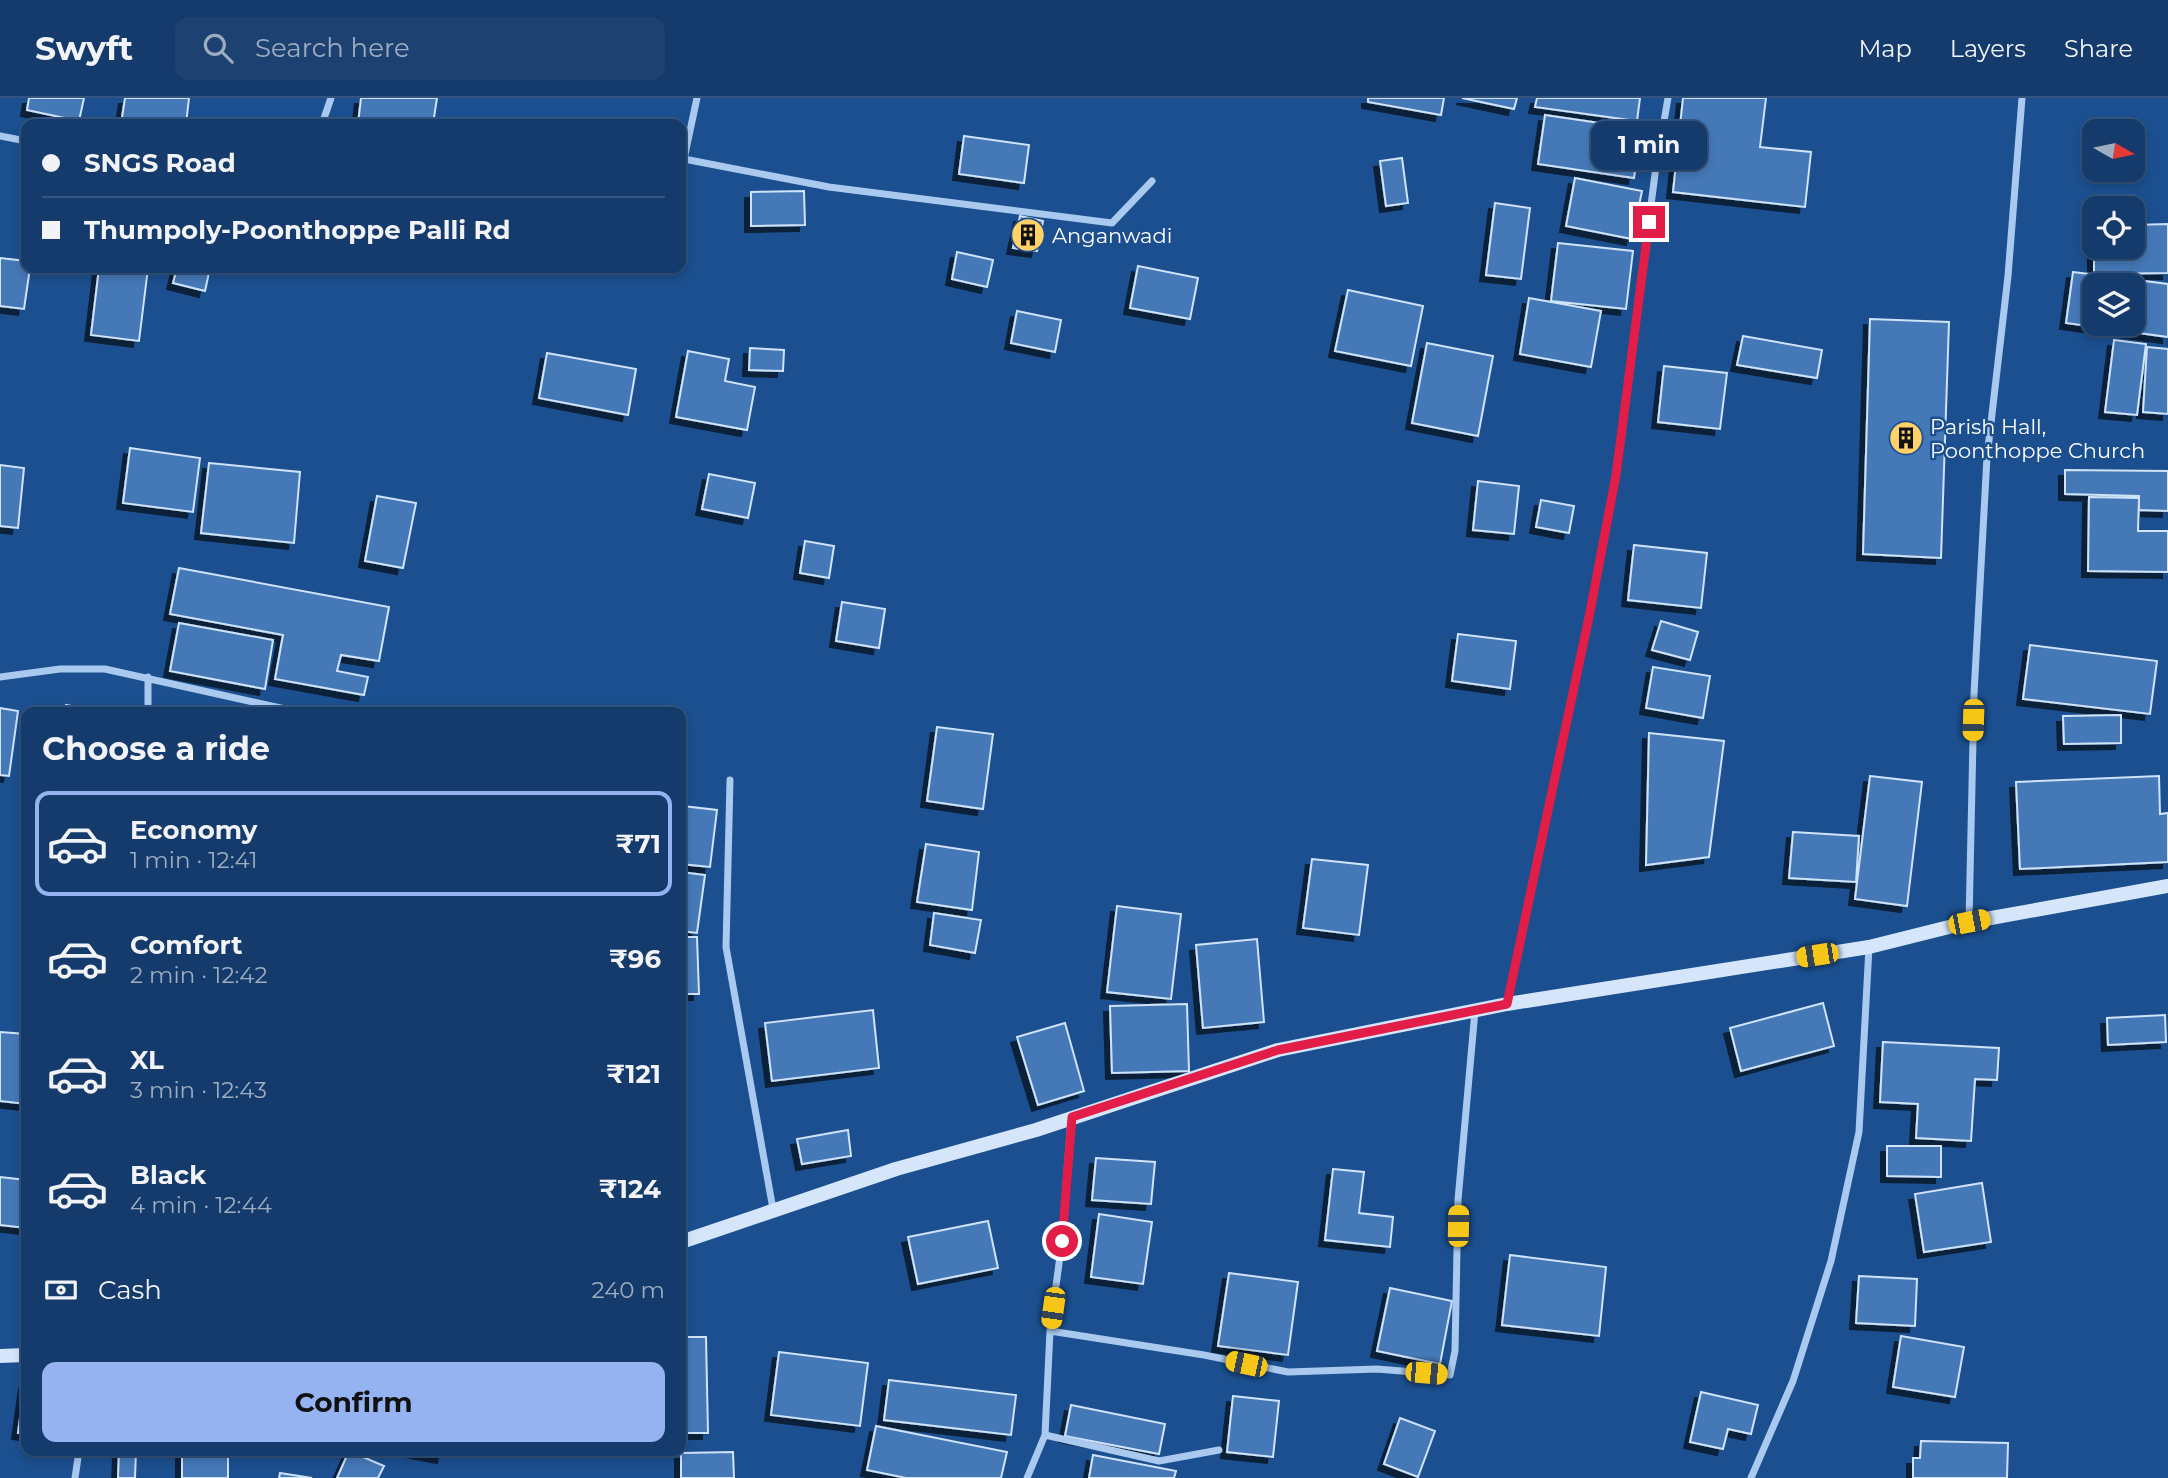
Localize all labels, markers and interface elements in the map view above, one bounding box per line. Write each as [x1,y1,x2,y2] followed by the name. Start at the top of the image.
[175,17,665,80] search box
[35,28,133,68] text: Swyft
[199,29,237,67] icon: search
[255,32,410,64] text: Search here
[1858,34,1912,63] text: Map
[1950,34,2026,63] text: Layers
[2064,34,2133,63] text: Share
[2082,119,2146,182] north arrow
[2082,119,2145,336] map controls
[1591,121,1707,170] callout: 1 min
[1618,131,1680,159] text: 1 min
[84,147,236,179] text: SNGS Road
[2082,196,2145,259] button: locate
[1633,206,1665,238] route end
[84,214,511,246] text: Thumpoly-Poonthoppe Palli Rd
[1009,216,1047,254] building icon: Anganwadi
[1052,223,1172,248] place label: Anganwadi
[2082,273,2145,336] button: layers
[1930,414,2145,463] place label: Parish Hall, Poonthoppe Church
[1887,419,1925,457] building icon: Parish Hall, Poonthoppe Church
[1962,699,1985,741] car
[42,729,270,768] text: Choose a ride
[46,812,109,875] icon: car
[130,814,257,846] text: Economy
[616,828,661,860] text: ₹71
[130,846,258,874] text: 1 min · 12:41
[1947,908,1992,936] car
[46,927,109,990] icon: car
[130,929,242,961] text: Comfort
[1795,941,1840,969] car
[609,943,661,975] text: ₹96
[130,961,268,989] text: 2 min · 12:42
[46,1042,109,1105] icon: car
[130,1044,164,1076] text: XL
[606,1058,661,1090] text: ₹121
[130,1076,267,1104] text: 3 min · 12:43
[46,1157,109,1220] icon: car
[130,1159,206,1191] text: Black
[599,1173,661,1205] text: ₹124
[130,1191,272,1219] text: 4 min · 12:44
[1448,1205,1469,1247] car
[1046,1225,1078,1257] route start
[42,1271,80,1309] icon: cash
[98,1274,162,1306] text: Cash
[592,1276,665,1304] text: 240 m
[1040,1286,1067,1330] car
[1224,1349,1269,1379] car
[1405,1361,1448,1385] car
[42,1362,665,1442] button: Confirm

